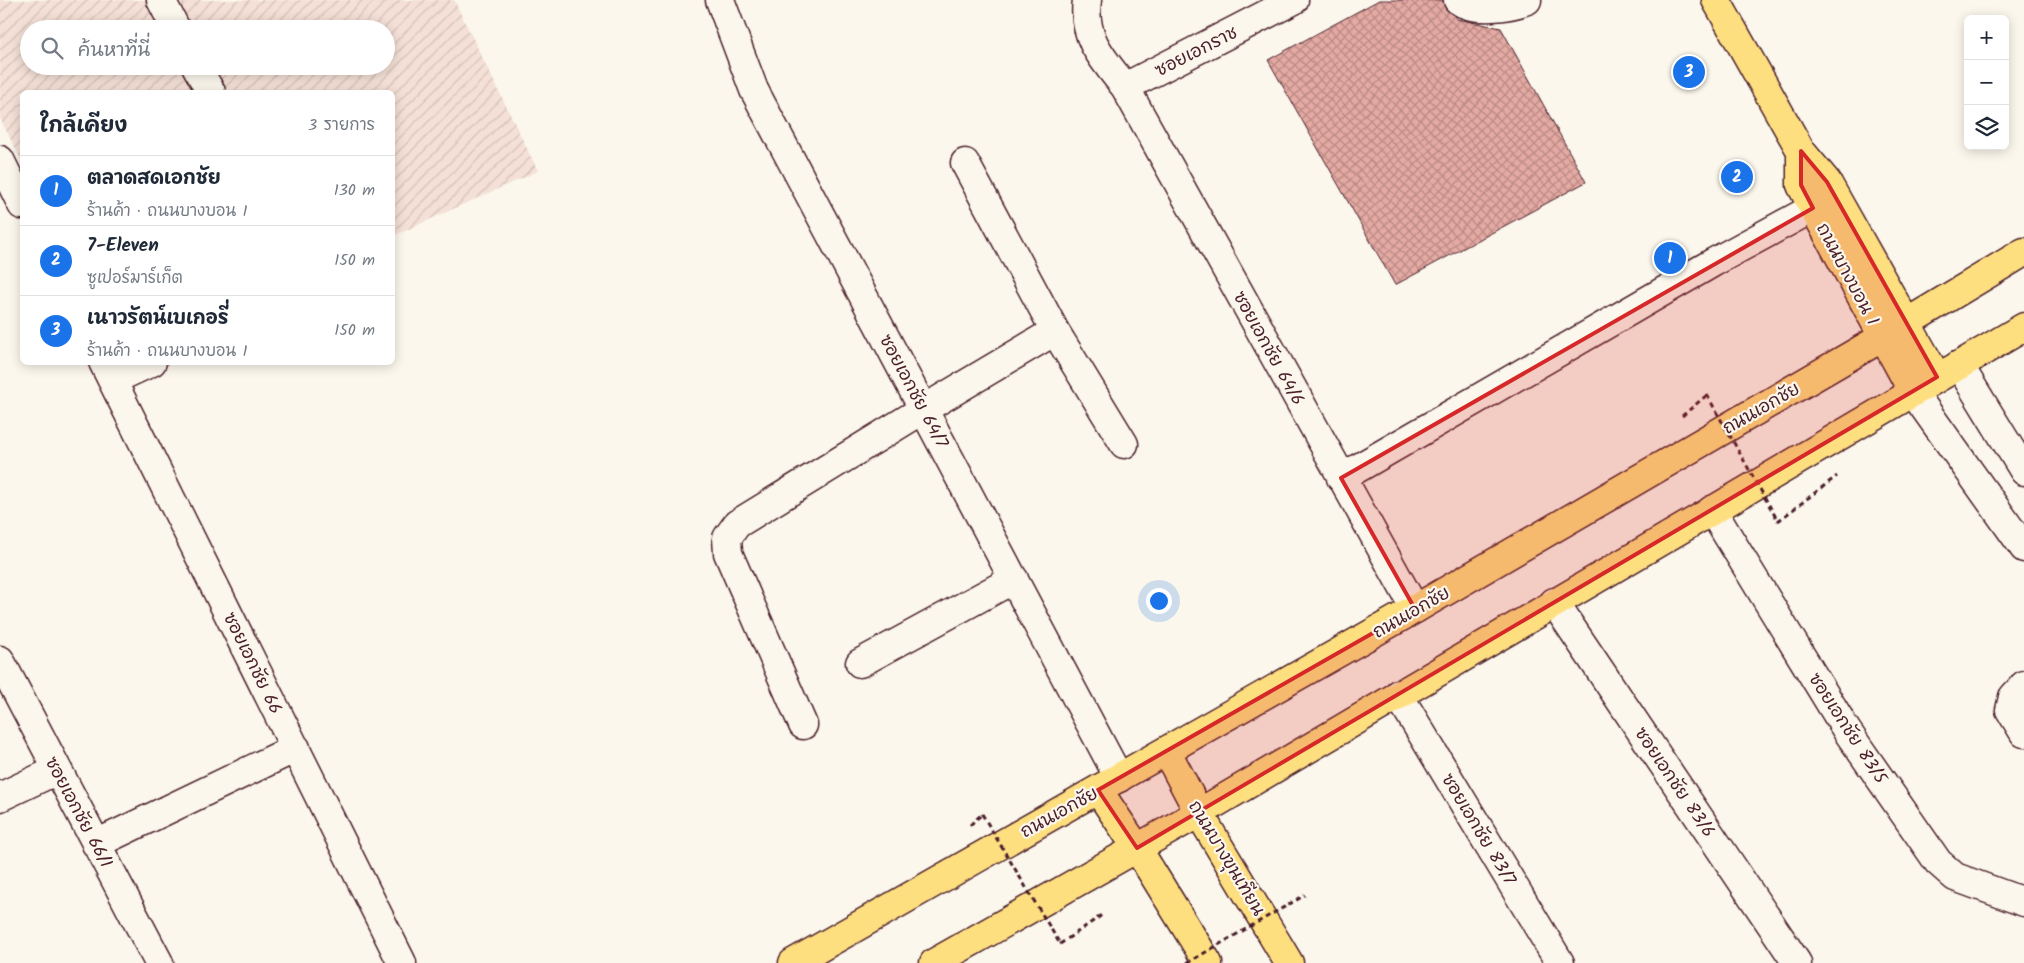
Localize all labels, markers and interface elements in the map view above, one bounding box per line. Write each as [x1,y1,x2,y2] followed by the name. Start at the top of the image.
[1964,15,2009,150] map controls
[1964,15,2009,60] button: +
[1150,19,1243,86] street label: ซอยเอกราช
[20,20,395,75] search box
[38,34,66,62] icon: search
[78,36,150,66] text: ค้นหาที่นี่
[1673,53,1705,91] pin: 3
[1964,60,2009,105] button: −
[1964,105,2009,150] button: layers
[40,110,127,143] text: ใกล้เคียง
[308,113,375,138] text: 3 รายการ
[1721,158,1753,196] pin: 2
[87,164,221,194] text: ตลาดสดเอกชัย
[54,178,58,203] text: 1
[334,178,375,203] text: 130 m
[87,199,248,224] text: ร้านค้า · ถนนบางบอน 1
[1807,218,1886,331] street label: ถนนบางบอน 1
[87,231,159,261] text: 7-Eleven
[1654,239,1686,277] pin: 1
[51,248,61,273] text: 2
[334,248,375,273] text: 150 m
[87,266,183,291] text: ซูเปอร์มาร์เก็ต
[1224,286,1311,411] street label: ซอยเอกชัย 64/6
[87,304,229,334] text: เนาวรัตน์เบเกอรี่
[52,318,60,343] text: 3
[334,318,375,343] text: 150 m
[870,330,955,454] street label: ซอยเอกชัย 64/7
[87,339,248,364] text: ร้านค้า · ถนนบางบอน 1
[1717,375,1806,443] street label: ถนนเอกชัย
[1367,579,1456,647] street label: ถนนเอกชัย
[1146,588,1172,614] your location
[214,608,289,720] street label: ซอยเอกชัย 66
[1800,667,1894,791] street label: ซอยเอกชัย 83/5
[1626,722,1722,844] street label: ซอยเอกชัย 83/6
[36,752,119,874] street label: ซอยเอกชัย 66/1
[1433,768,1523,892] street label: ซอยเอกชัย 83/7
[1015,780,1104,847] street label: ถนนเอกชัย
[1180,795,1272,922] street label: ถนนบางขุนเทียน

